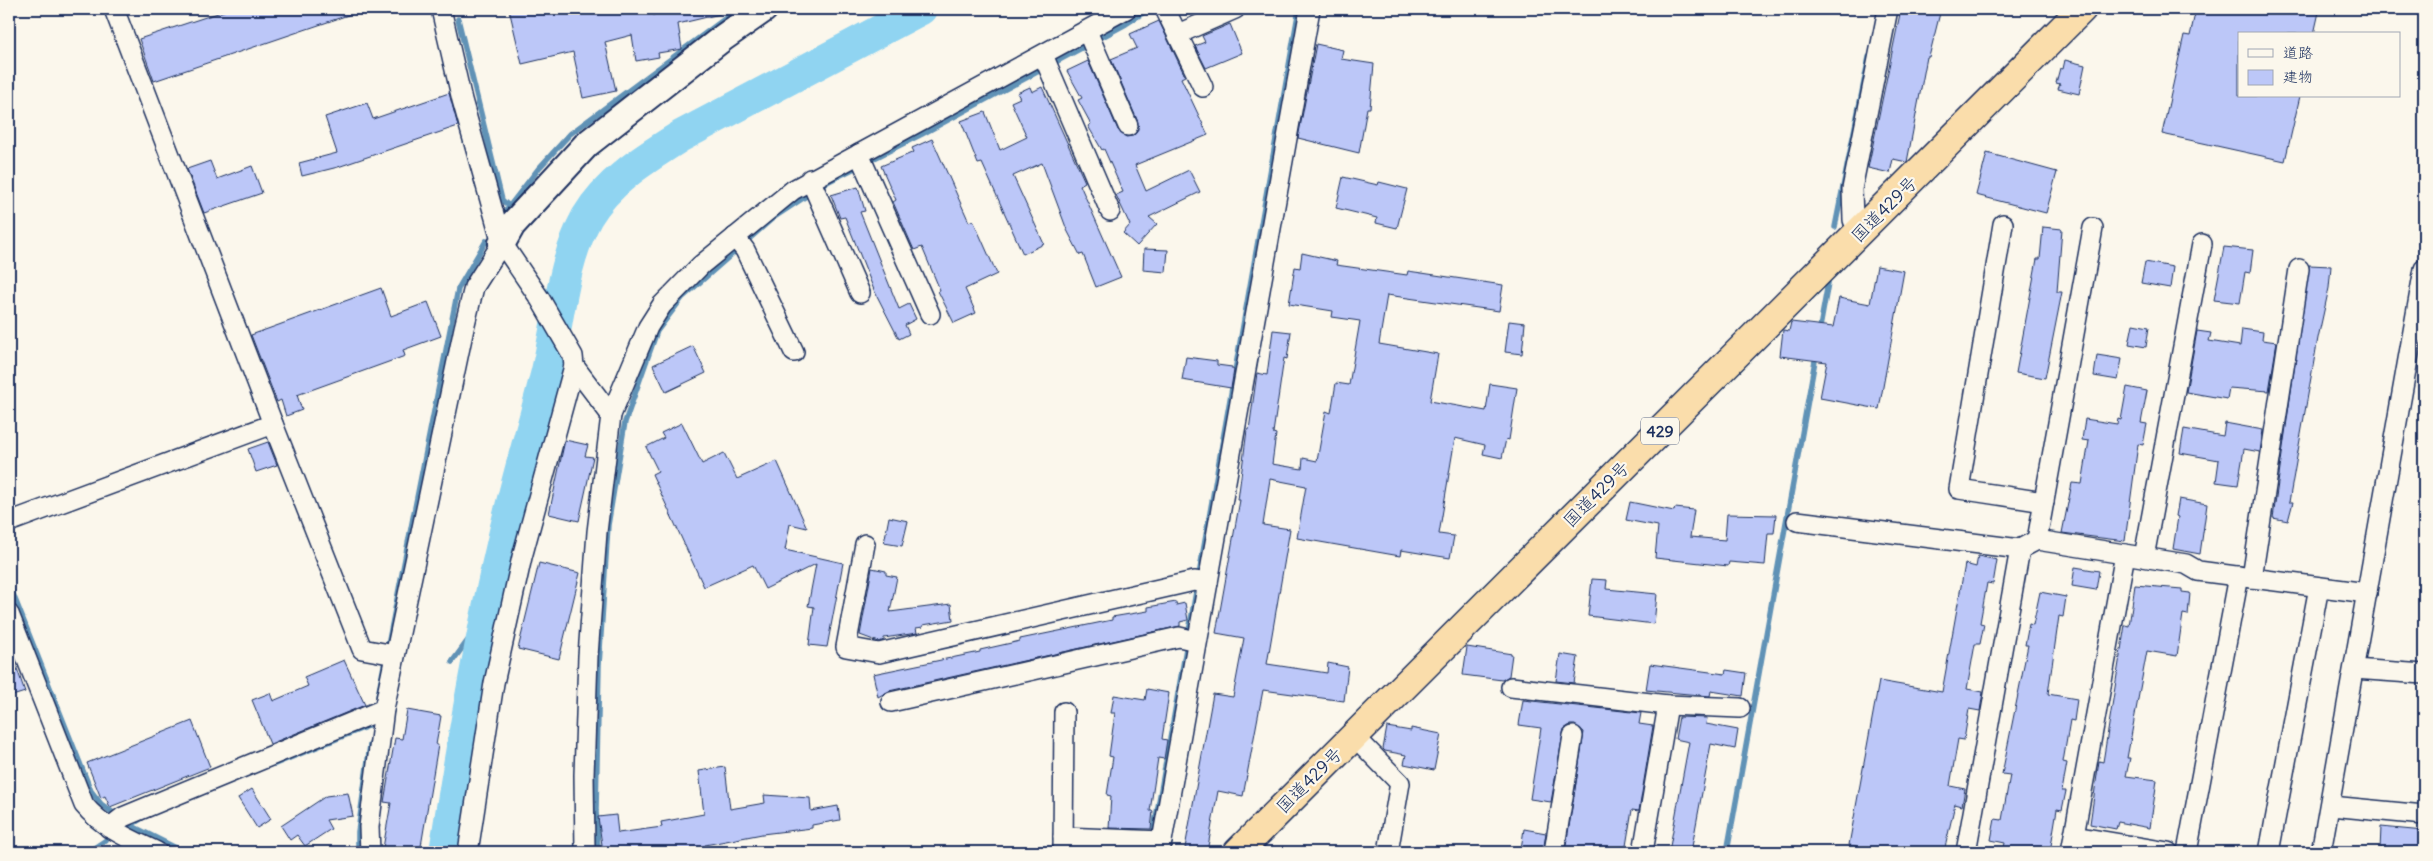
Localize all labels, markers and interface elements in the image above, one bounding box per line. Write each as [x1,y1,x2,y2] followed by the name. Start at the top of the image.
[2238,32,2400,98] legend
[2283,43,2313,62] text: 道路
[2283,67,2313,86] text: 建物
[1846,171,1922,247] street label: 国道429号
[1641,418,1679,444] road number: 429
[1558,456,1634,532] street label: 国道429号
[1271,742,1347,818] street label: 国道429号

